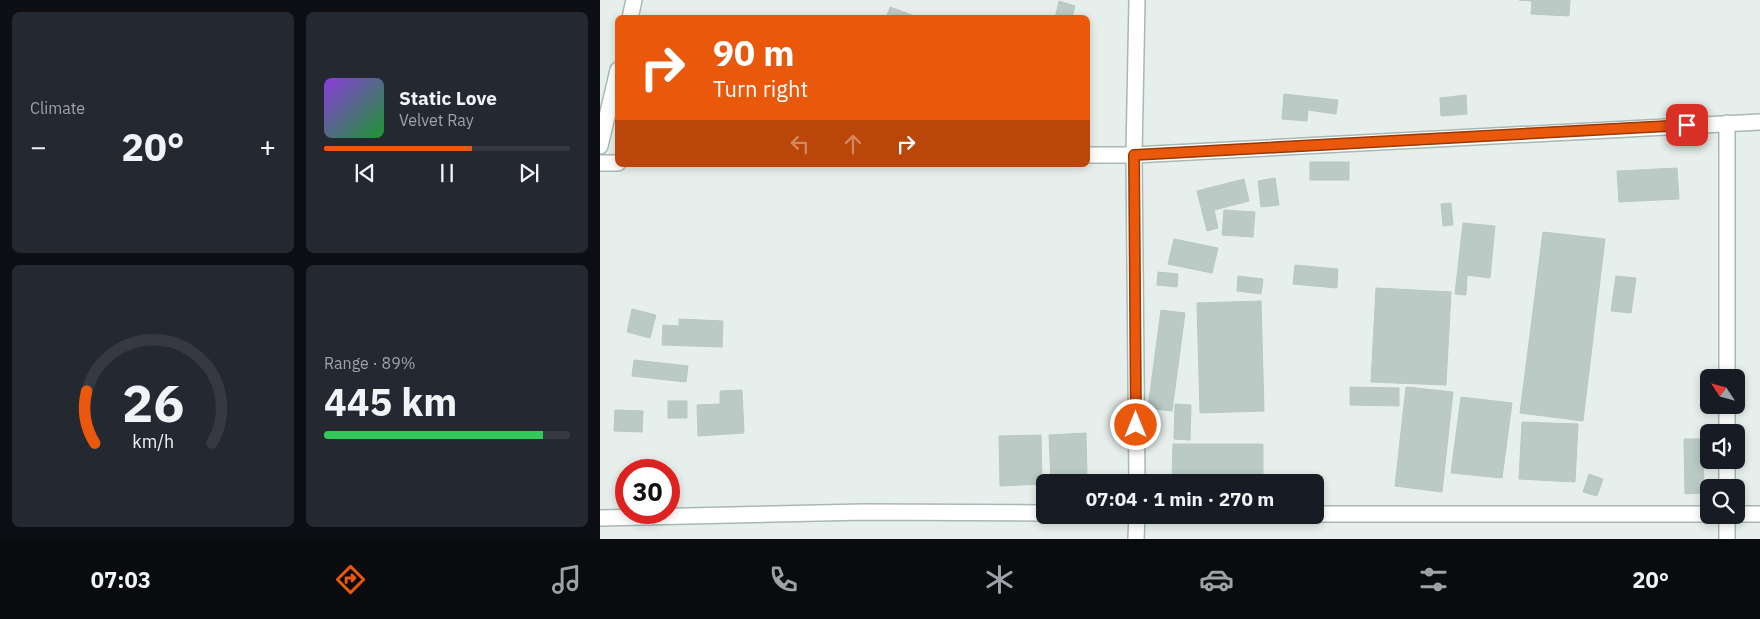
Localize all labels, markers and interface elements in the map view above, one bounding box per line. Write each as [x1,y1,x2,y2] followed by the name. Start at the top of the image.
[713,30,795,76] text: 90 m
[630,35,695,100] icon: right
[713,74,808,103] text: Turn right
[399,86,497,110] text: Static Love
[30,98,85,118] text: Climate
[1666,104,1708,146] pin
[399,110,474,130] text: Velvet Ray
[1673,111,1701,139] icon: arrive
[121,122,185,171] text: 20°
[30,128,47,165] text: −
[259,128,276,165] text: +
[786,130,814,158] icon: left
[839,130,867,158] icon: ahead
[892,130,920,158] icon: right
[351,159,379,187] icon: previous
[433,159,461,187] icon: pause
[515,159,543,187] icon: next
[324,353,416,373] text: Range · 89%
[122,369,184,436] text: 26
[1700,369,1745,414] north arrow
[1700,369,1745,524] map controls
[324,377,457,426] text: 445 km
[1109,398,1161,450] position arrow
[1700,424,1745,469] button: sound
[132,430,174,453] text: km/h
[615,459,680,524] speed limit sign: 30
[1700,479,1745,524] button: search
[1086,487,1274,511] text: 07:04 · 1 min · 270 m
[333,562,368,597] icon: directions
[549,562,584,597] icon: music
[766,562,801,597] icon: phone
[982,562,1017,597] icon: climate
[1199,562,1234,597] icon: car
[1416,562,1451,597] icon: filters
[91,565,151,594] text: 07:03
[1632,565,1669,594] text: 20°

